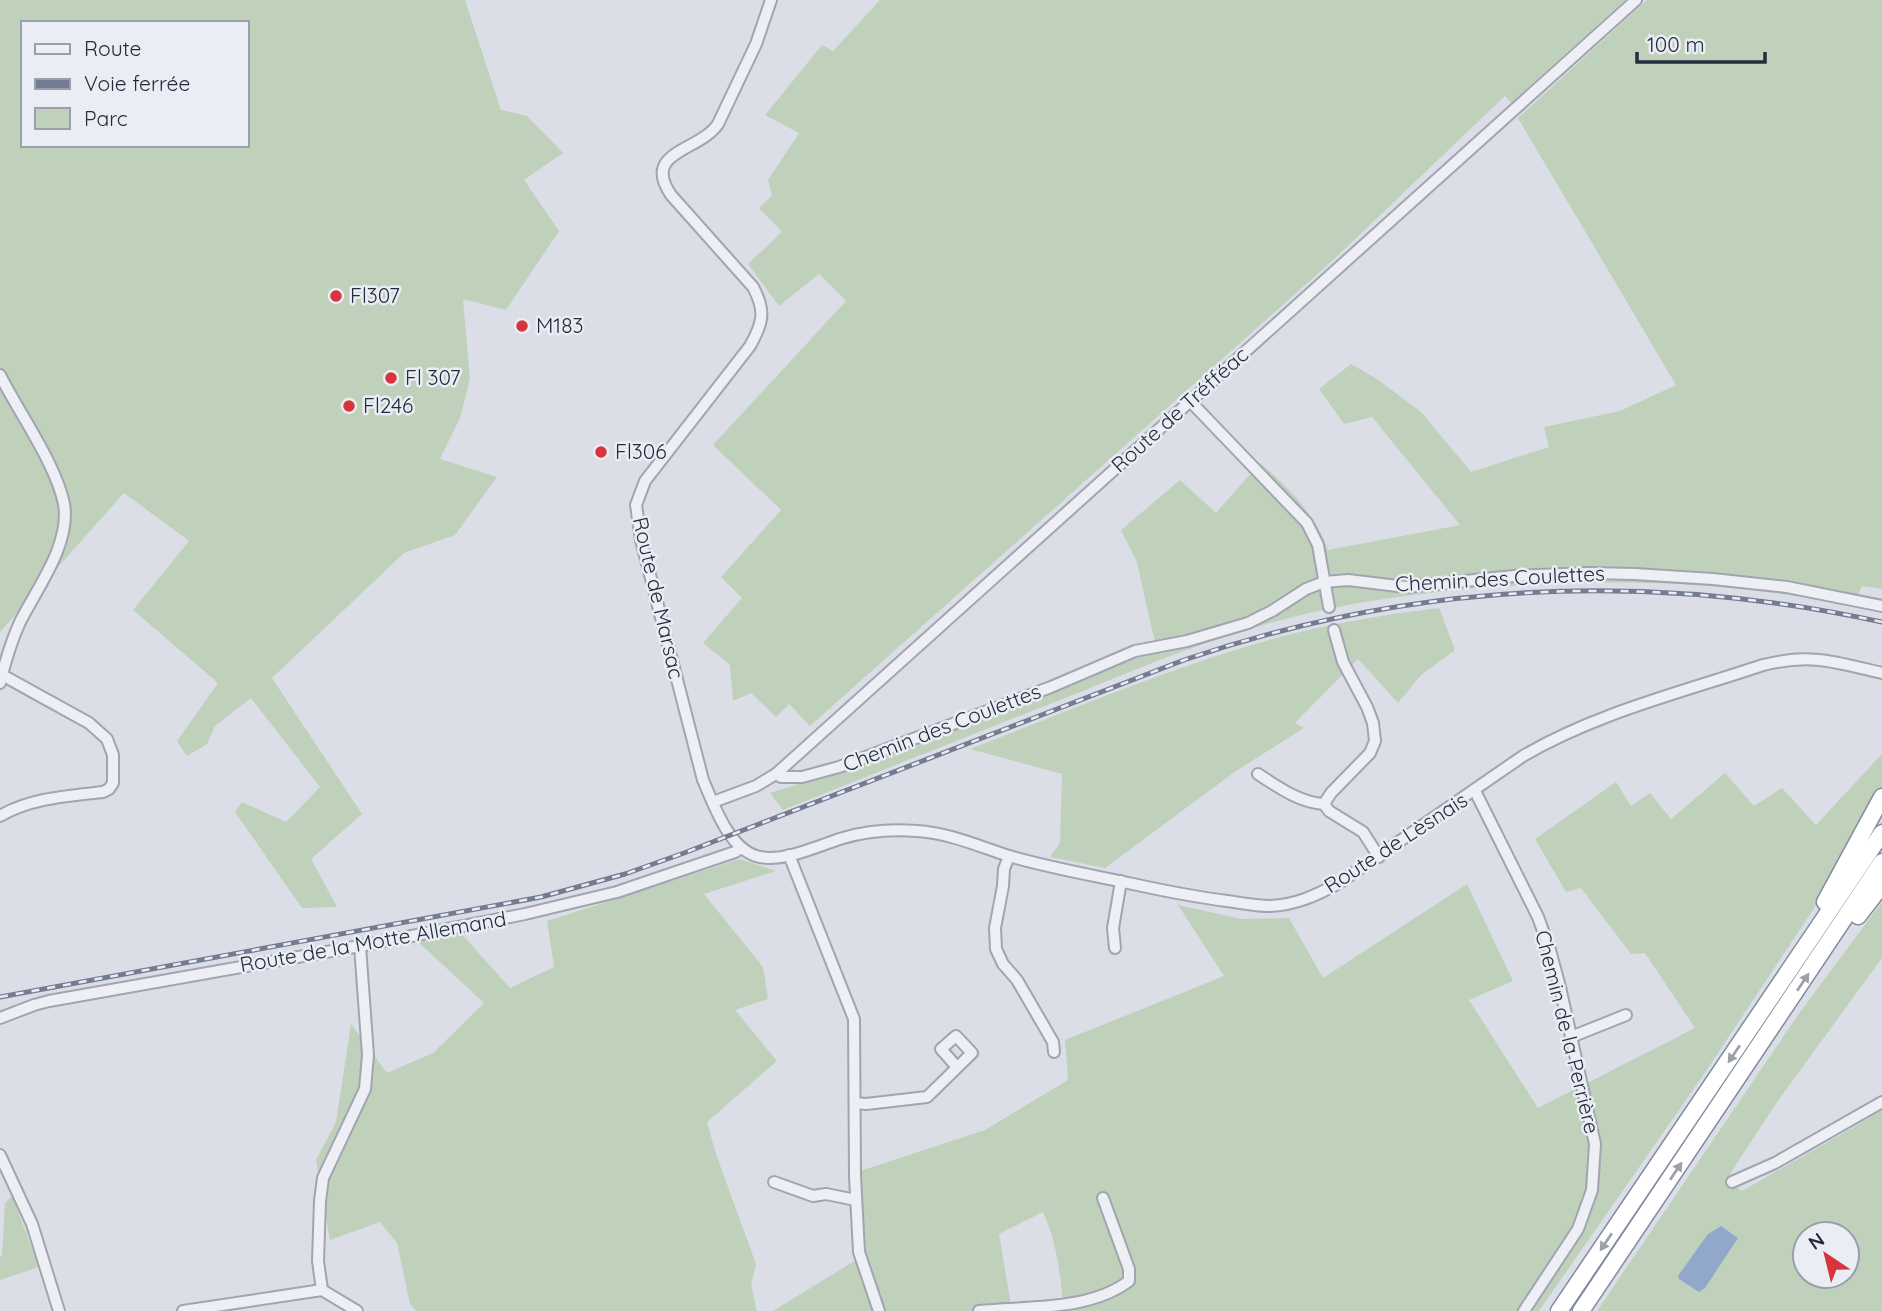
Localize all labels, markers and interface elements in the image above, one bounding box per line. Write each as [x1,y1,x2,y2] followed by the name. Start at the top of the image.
[21,21,248,147] legend
[1637,21,1765,65] scale bar
[1647,31,1705,57] text: 100 m
[84,35,141,61] text: Route
[84,70,190,96] text: Voie ferrée
[84,105,128,131] text: Parc
[350,282,400,308] place label: Fl307
[328,288,344,304] marker: Fl307
[536,312,583,338] place label: M183
[514,318,530,334] marker: M183
[1106,341,1253,478] street label: Route de Tréfféac
[405,364,461,390] place label: Fl 307
[383,370,399,386] marker: Fl 307
[363,392,413,418] place label: Fl246
[341,398,357,414] marker: Fl246
[615,438,667,464] place label: Fl306
[593,444,609,460] marker: Fl306
[628,514,690,681] street label: Route de Marsac
[1394,560,1605,596] street label: Chemin des Coulettes
[839,677,1044,777] street label: Chemin des Coulettes
[1319,786,1472,898] street label: Route de Lèsnais
[237,905,508,977] street label: Route de la Motte Allemand
[1530,927,1606,1136] street label: Chemin de la Perrière
[1796,973,1810,991] one-way arrow
[1727,1045,1741,1063] one-way arrow
[1669,1162,1683,1180] one-way arrow
[1791,1220,1861,1290] north arrow
[1804,1227,1829,1255] text: N
[1599,1233,1613,1251] one-way arrow

